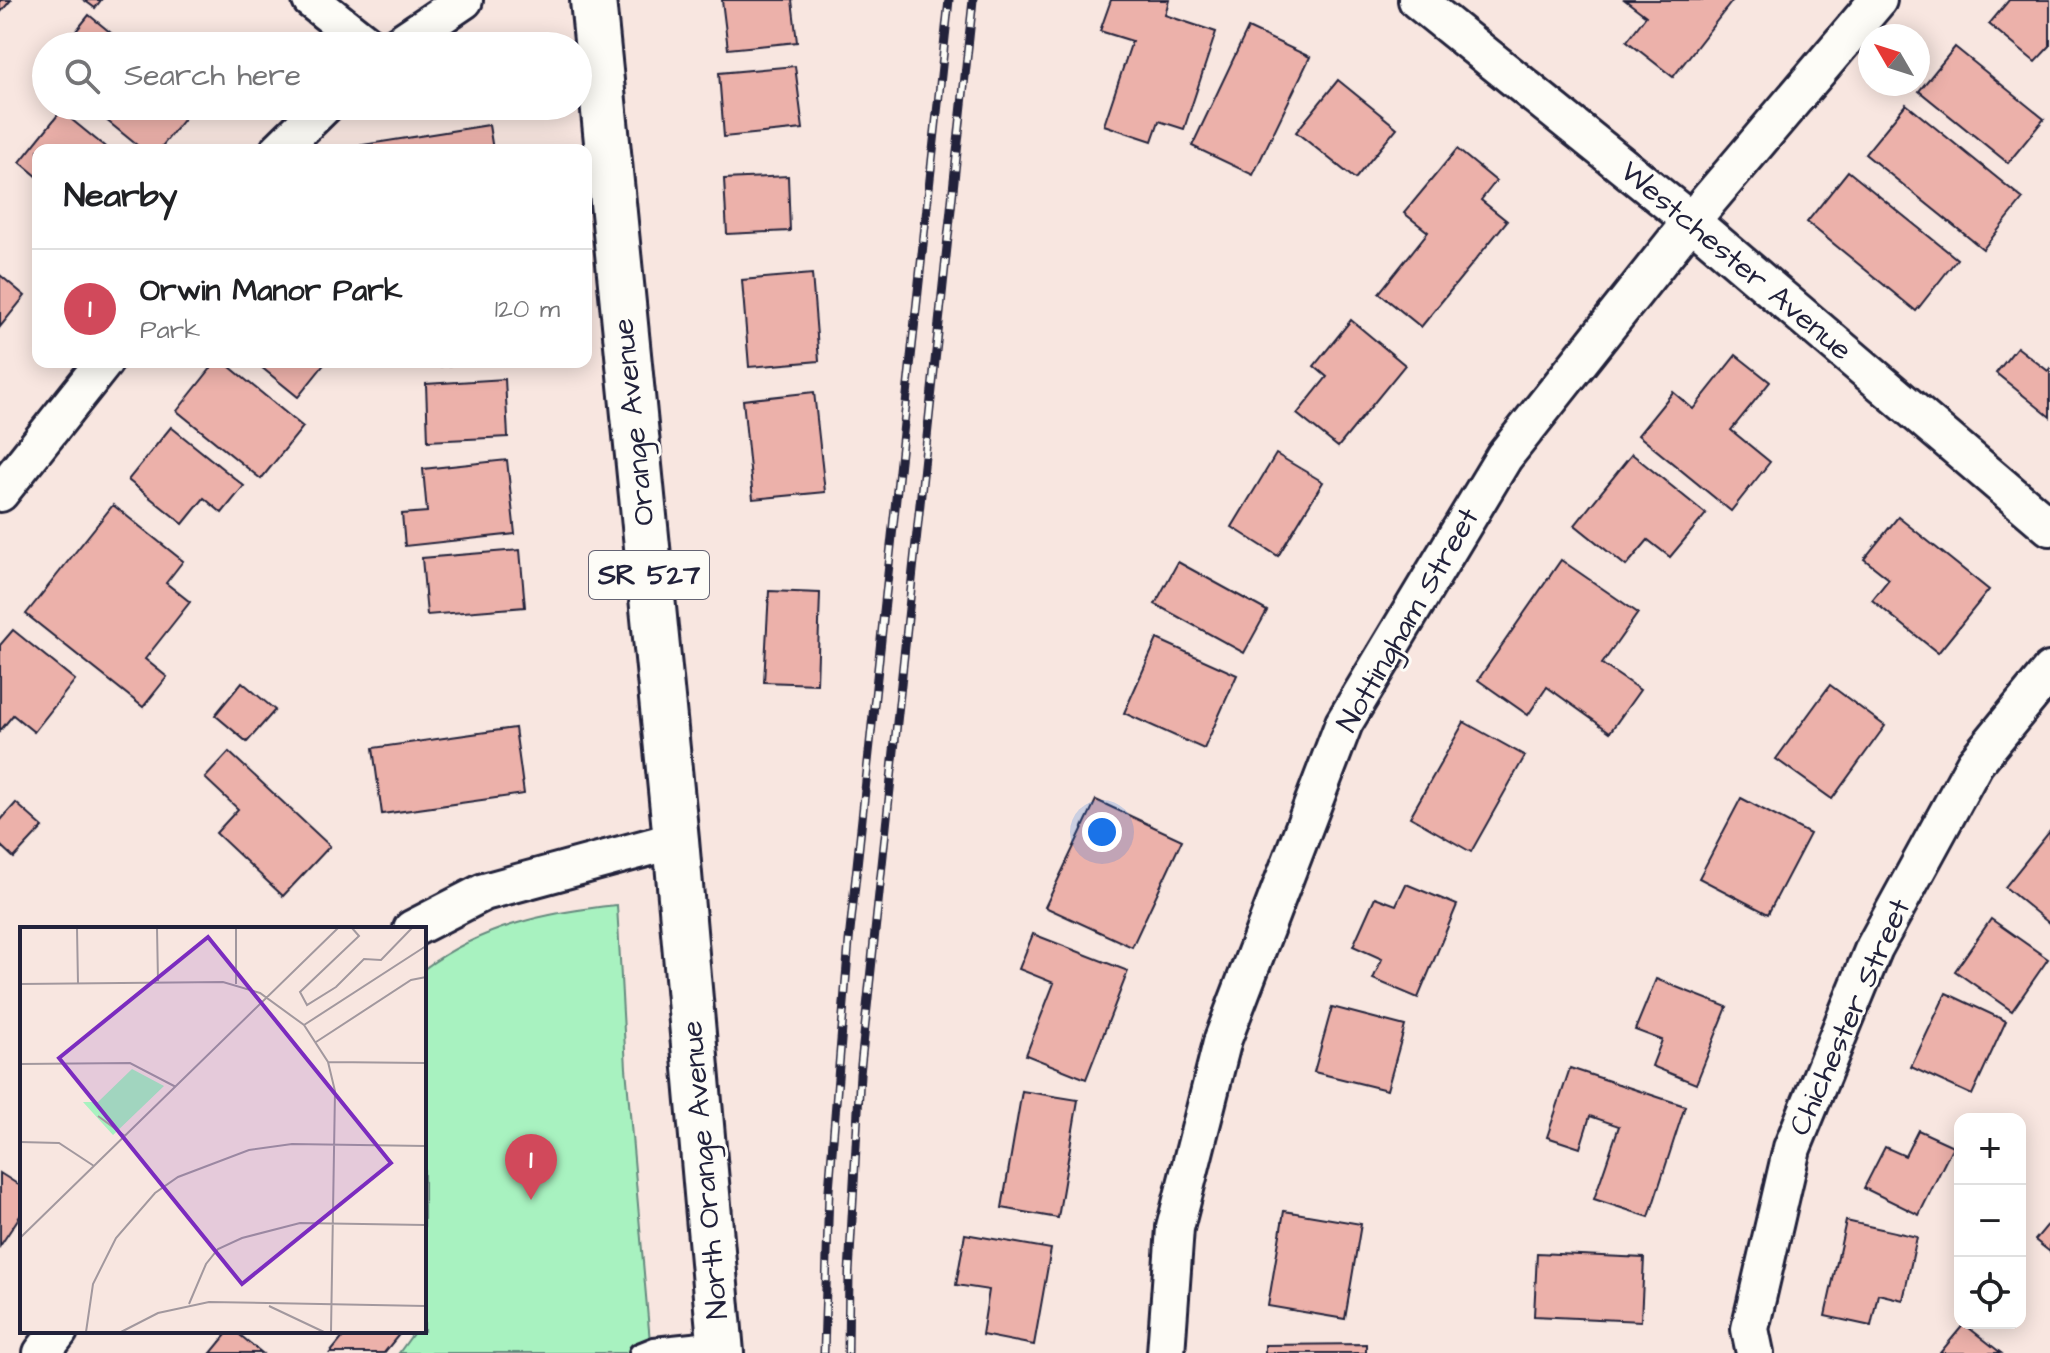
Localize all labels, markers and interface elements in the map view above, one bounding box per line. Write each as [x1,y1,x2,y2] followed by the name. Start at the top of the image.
[1858,24,1930,96] north arrow
[32,32,592,120] search box
[60,54,104,98] icon: search
[124,55,301,97] text: Search here
[1611,151,1861,371] street label: Westchester Avenue
[64,172,178,220] text: Nearby
[140,270,402,312] text: Orwin Manor Park
[88,291,92,327] text: 1
[495,291,560,327] text: 120 m
[140,312,200,348] text: Park
[602,316,667,528] street label: Orange Avenue
[1327,500,1490,741] street label: Nottingham Street
[589,551,709,599] road number: SR 527
[1082,812,1122,852] your location
[1779,892,1921,1142] street label: Chichester Street
[20,927,426,1333] inset map
[671,1019,740,1321] street label: North Orange Avenue
[1954,1113,2026,1329] map controls
[1954,1113,2026,1185] button: +
[505,1134,557,1200] pin: 1
[1954,1185,2026,1257] button: −
[1954,1257,2026,1329] button: locate

